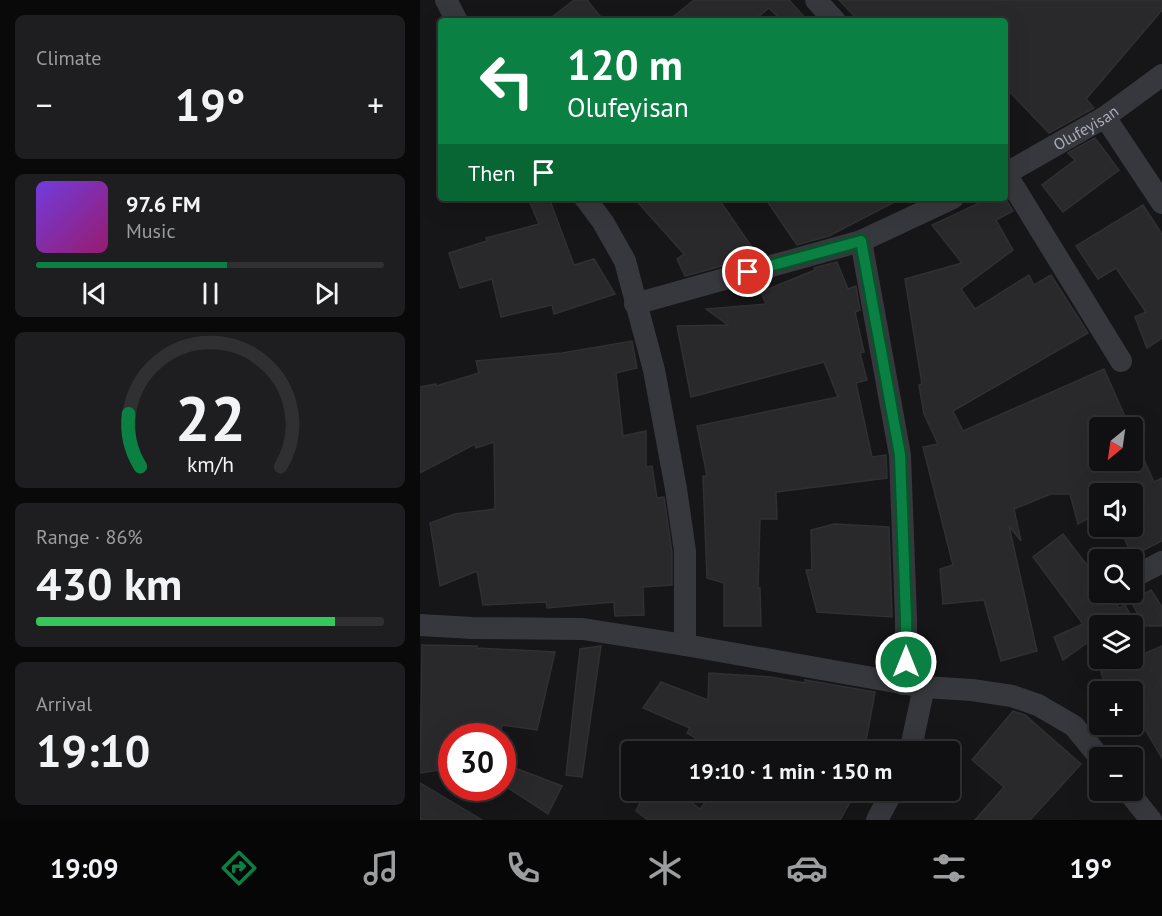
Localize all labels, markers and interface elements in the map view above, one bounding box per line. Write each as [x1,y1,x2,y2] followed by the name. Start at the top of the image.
[567,37,683,92] text: 120 m
[468,42,546,120] icon: left
[36,45,102,71] text: Climate
[175,75,245,133] text: 19°
[36,83,53,126] text: −
[367,83,384,126] text: +
[567,90,689,124] text: Olufeyisan
[1049,101,1122,155] street label: Olufeyisan
[527,156,560,189] icon: arrive
[468,159,515,187] text: Then
[126,190,201,218] text: 97.6 FM
[126,218,175,244] text: Music
[722,246,773,297] pin
[731,255,764,288] icon: arrive
[78,277,111,310] icon: previous
[194,277,227,310] icon: pause
[310,277,343,310] icon: next
[175,377,245,458] text: 22
[1089,417,1143,471] north arrow
[1089,417,1143,801] map controls
[186,450,233,478] text: km/h
[1089,483,1143,537] button: sound
[36,524,143,550] text: Range · 86%
[1089,549,1143,603] button: search
[36,554,182,612] text: 430 km
[1089,615,1143,669] button: layers
[874,630,938,694] position arrow
[1089,681,1143,735] button: +
[36,691,92,717] text: Arrival
[36,721,150,779] text: 19:10
[438,723,516,801] speed limit sign: 30
[1089,747,1143,801] button: −
[689,757,892,785] text: 19:10 · 1 min · 150 m
[218,847,260,889] icon: directions
[360,847,402,889] icon: music
[502,847,544,889] icon: phone
[644,847,686,889] icon: climate
[786,847,828,889] icon: car
[928,847,970,889] icon: filters
[50,851,118,885] text: 19:09
[1070,851,1112,885] text: 19°

